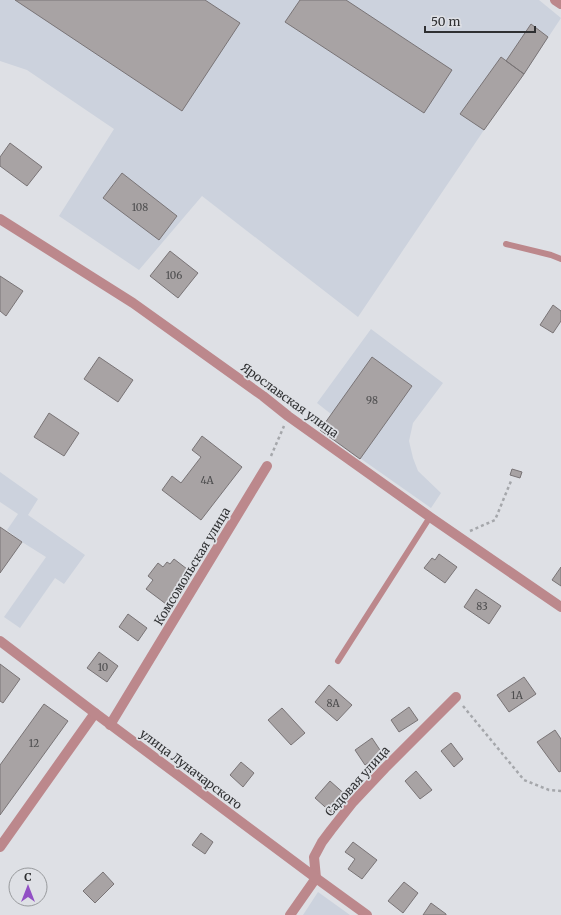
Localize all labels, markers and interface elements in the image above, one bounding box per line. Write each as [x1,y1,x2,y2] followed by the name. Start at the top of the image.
[425,8,535,34] scale bar
[431,14,460,29] text: 50 m
[132,201,148,214] house number: 108
[166,269,182,282] house number: 106
[238,360,342,441] street label: Ярославская улица
[366,394,378,407] house number: 98
[200,474,214,487] house number: 4А
[151,504,233,628] street label: Комсомольская улица
[476,600,488,613] house number: 83
[98,661,108,674] house number: 10
[511,689,524,702] house number: 1А
[327,697,340,710] house number: 8А
[137,726,245,812] street label: улица Луначарского
[29,737,39,750] house number: 12
[322,742,393,819] street label: Садовая улица
[8,867,48,907] north arrow
[24,870,32,884] text: С

